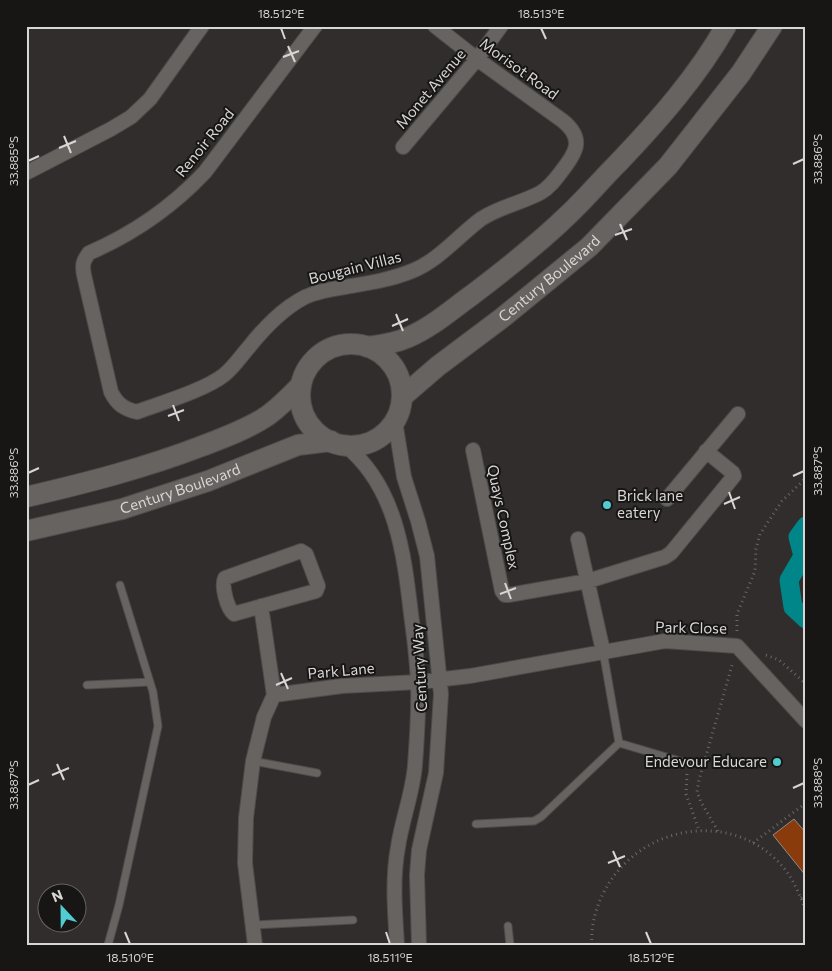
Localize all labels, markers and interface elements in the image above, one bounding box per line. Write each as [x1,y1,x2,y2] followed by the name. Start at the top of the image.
[258,6,304,20] text: 18.512°E
[518,6,564,20] text: 18.513°E
[477,34,562,103] street label: Morisot Road
[392,45,469,132] street label: Monet Avenue
[171,105,237,180] street label: Renoir Road
[810,134,824,184] text: 33.886°S
[6,136,20,186] text: 33.885°S
[494,231,603,325] street label: Century Boulevard
[307,247,403,287] street label: Bougain Villas
[810,446,824,496] text: 33.887°S
[6,448,20,498] text: 33.886°S
[117,459,243,517] street label: Century Boulevard
[484,463,524,571] street label: Quays Complex
[617,486,683,521] place label: Brick lane eatery
[601,499,613,511] marker: Brick lane eatery
[655,617,727,637] street label: Park Close
[408,623,430,712] street label: Century Way
[307,658,375,682] street label: Park Lane
[645,752,767,770] place label: Endevour Educare
[771,756,783,768] marker: Endevour Educare
[810,758,824,808] text: 33.888°S
[6,760,20,810] text: 33.887°S
[38,884,88,934] north arrow
[49,886,65,905] text: N
[106,950,154,964] text: 18.510°E
[367,950,413,964] text: 18.511°E
[628,950,674,964] text: 18.512°E

